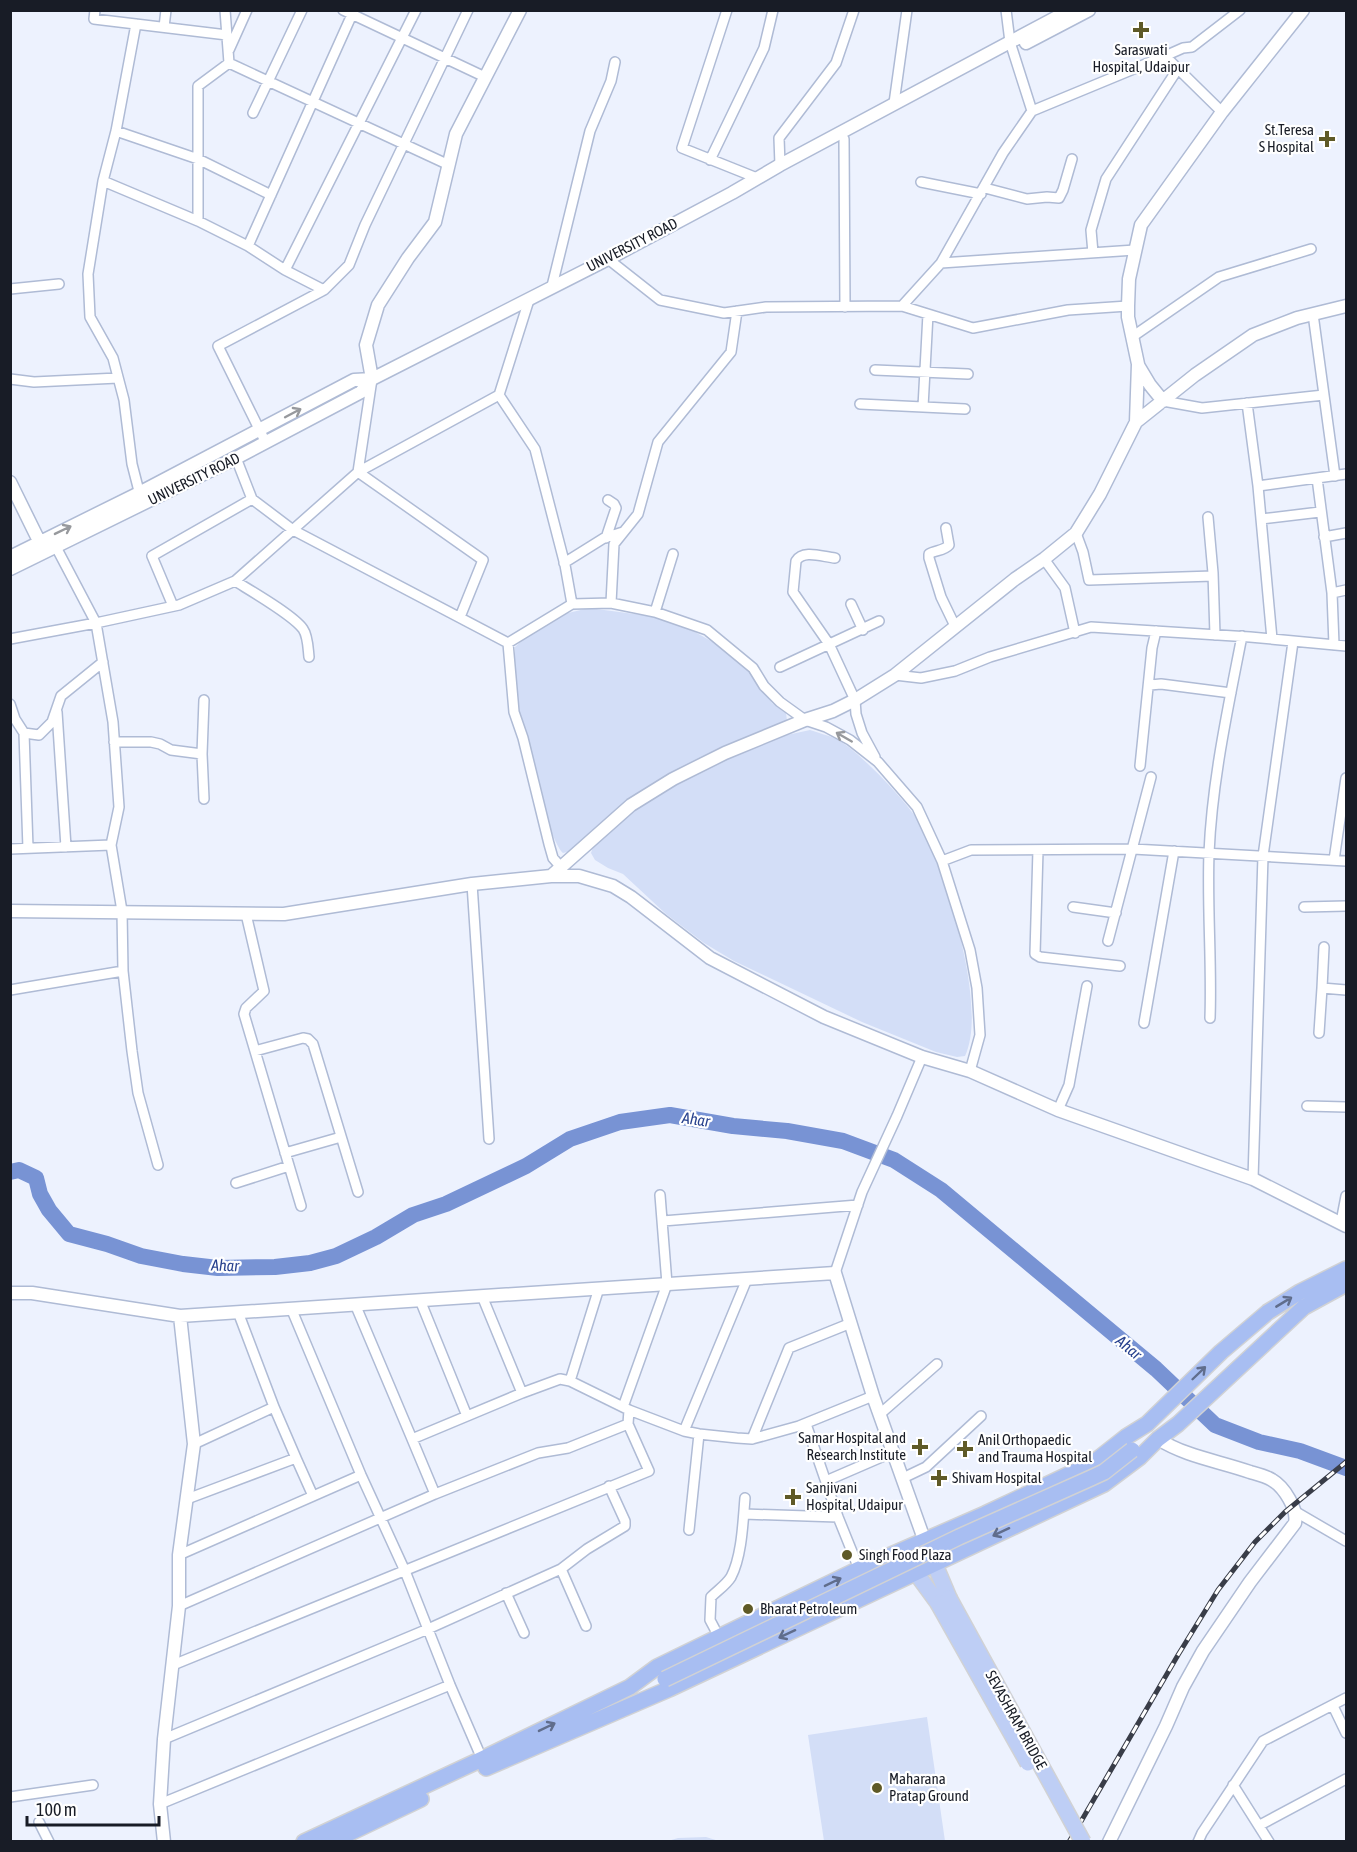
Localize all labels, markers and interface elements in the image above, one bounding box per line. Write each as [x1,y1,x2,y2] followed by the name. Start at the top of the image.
[1132,21,1150,39] marker: Saraswati Hospital, Udaipur
[1093,41,1190,75] place label: Saraswati Hospital, Udaipur
[1259,121,1314,155] place label: St.Teresa S Hospital
[1318,130,1336,148] marker: St.Teresa S Hospital
[583,214,680,275] street label: UNIVERSITY ROAD
[283,407,301,418] one-way arrow
[145,449,242,508] street label: UNIVERSITY ROAD
[53,523,71,535] one-way arrow
[836,731,853,743] one-way arrow
[680,1108,712,1130] water label: Ahar
[210,1255,240,1275] water label: Ahar
[1275,1296,1292,1308] one-way arrow
[1112,1331,1146,1364] water label: Ahar
[1191,1366,1206,1380] one-way arrow
[798,1429,906,1463] place label: Samar Hospital and Research Institute
[978,1431,1092,1465] place label: Anil Orthopaedic and Trauma Hospital
[911,1438,929,1456] marker: Samar Hospital and Research Institute
[956,1440,974,1458] marker: Anil Orthopaedic and Trauma Hospital
[930,1469,948,1487] marker: Shivam Hospital
[952,1469,1042,1486] place label: Shivam Hospital
[806,1479,903,1513] place label: Sanjivani Hospital, Udaipur
[784,1488,802,1506] marker: Sanjivani Hospital, Udaipur
[992,1527,1010,1538] one-way arrow
[859,1546,952,1563] place label: Singh Food Plaza
[840,1548,854,1562] marker: Singh Food Plaza
[823,1575,841,1587] one-way arrow
[760,1600,857,1617] place label: Bharat Petroleum
[741,1602,755,1616] marker: Bharat Petroleum
[778,1628,796,1640] one-way arrow
[982,1667,1051,1773] street label: SEVASHRAM BRIDGE
[538,1721,556,1733] one-way arrow
[889,1770,969,1804] place label: Maharana Pratap Ground
[870,1781,884,1795] marker: Maharana Pratap Ground
[27,1789,159,1827] scale bar
[36,1799,77,1820] text: 100 m

